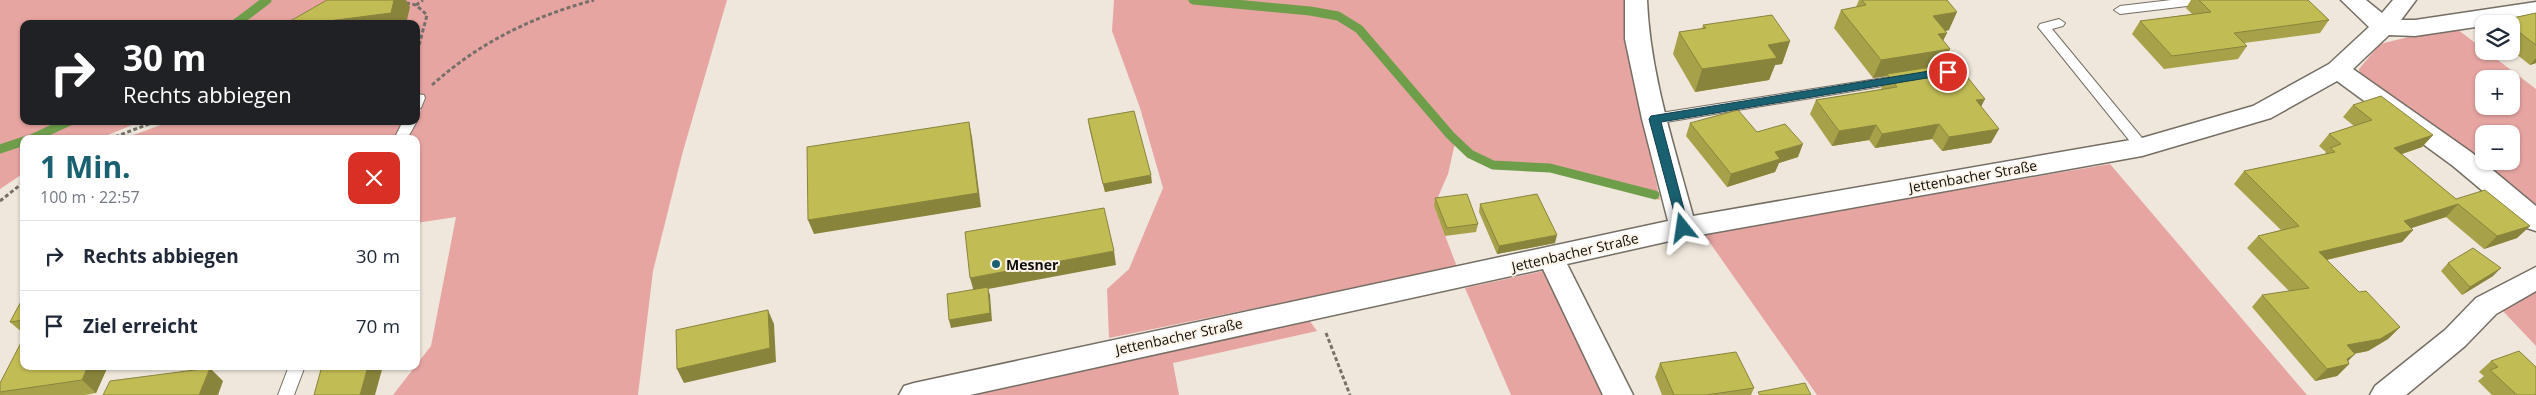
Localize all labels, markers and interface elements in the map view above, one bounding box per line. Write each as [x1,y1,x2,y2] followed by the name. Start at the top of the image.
[2475,15,2520,170] map controls
[2475,15,2520,60] button: layers
[123,34,206,81] text: 30 m
[40,40,105,105] icon: right
[1927,51,1969,93] pin
[1934,58,1962,86] icon: arrive
[2475,70,2520,115] button: +
[123,79,292,109] text: Rechts abbiegen
[2475,125,2520,170] button: −
[40,146,131,187] text: 1 Min.
[348,152,400,204] button: close
[1906,155,2039,197] street label: Jettenbacher Straße
[40,186,140,208] text: 100 m · 22:57
[1656,201,1708,253] position arrow
[1508,228,1640,276] street label: Jettenbacher Straße
[40,242,68,270] icon: right
[83,243,239,269] text: Rechts abbiegen
[356,243,400,269] text: 30 m
[1006,255,1059,274] place label: Mesner
[990,258,1002,270] marker: Mesner
[40,312,68,340] icon: arrive
[83,313,198,339] text: Ziel erreicht
[356,313,400,339] text: 70 m
[1112,313,1245,359] street label: Jettenbacher Straße

